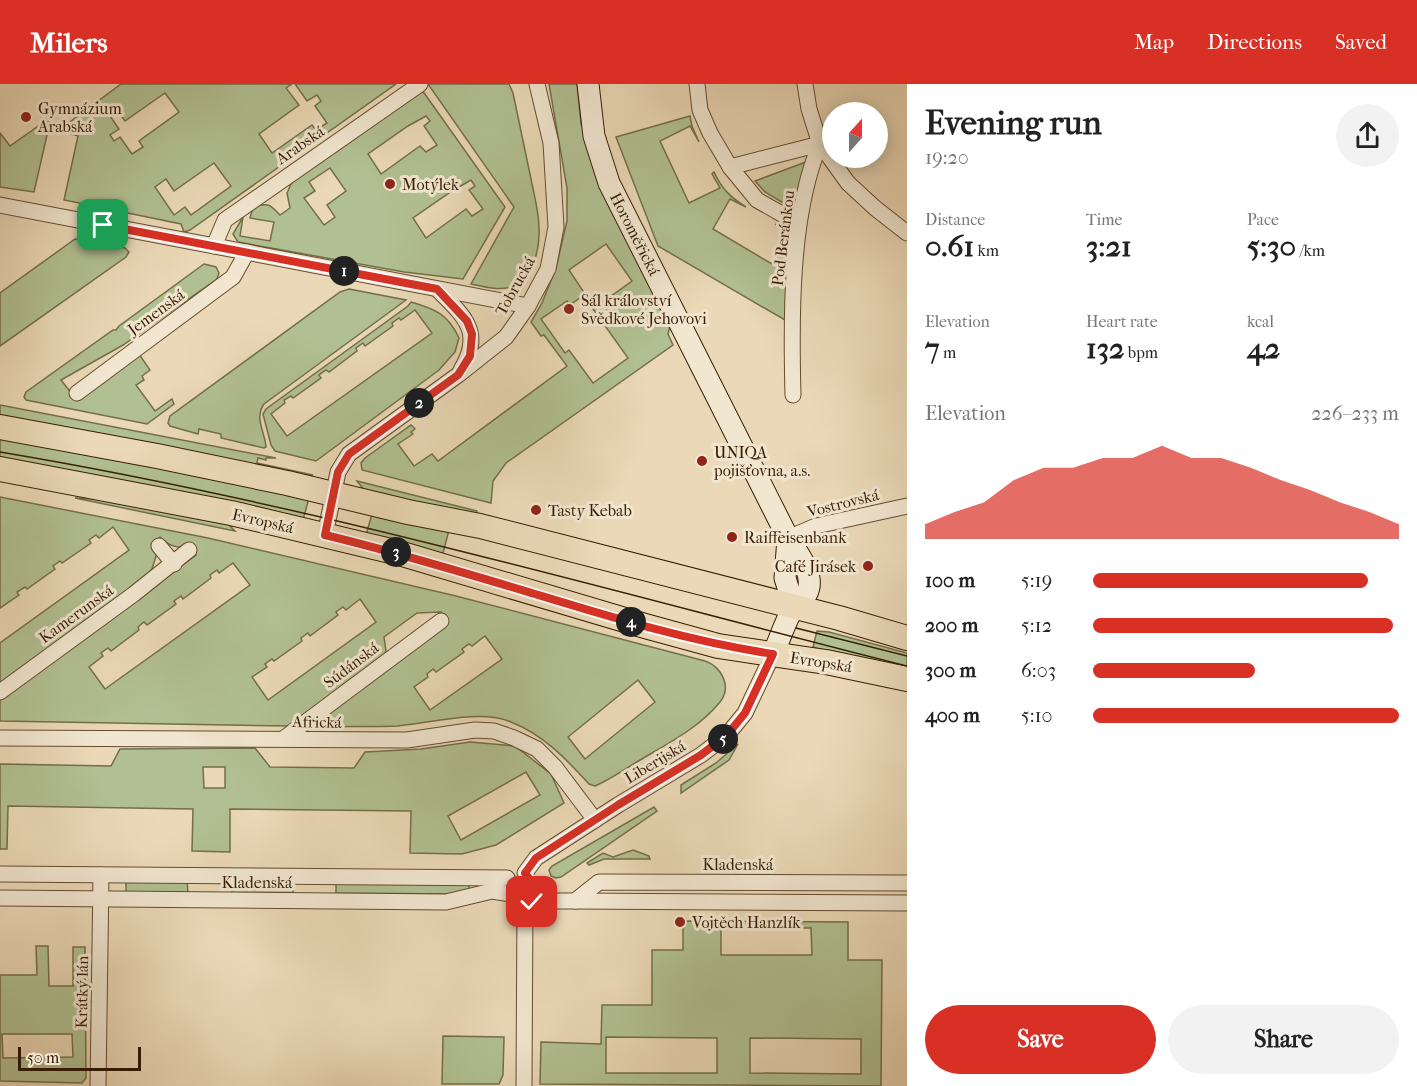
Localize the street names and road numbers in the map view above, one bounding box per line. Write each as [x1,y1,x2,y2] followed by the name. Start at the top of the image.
[271,121,328,169] street label: Arabská
[606,189,664,279] street label: Horoměřická
[768,189,798,287] street label: Pod Beránkou
[491,253,539,319] street label: Tobrucká
[122,285,189,340] street label: Jemenská
[804,485,881,521] street label: Vostrovská
[230,505,296,537] street label: Evropská
[35,580,117,647] street label: Kamerunská
[320,638,383,692] street label: Súdánská
[789,648,854,676] street label: Evropská
[291,712,343,732] street label: Africká
[621,736,689,788] street label: Liberijská
[703,855,774,874] street label: Kladenská
[222,873,293,892] street label: Kladenská
[72,955,92,1029] street label: Krátký lán

